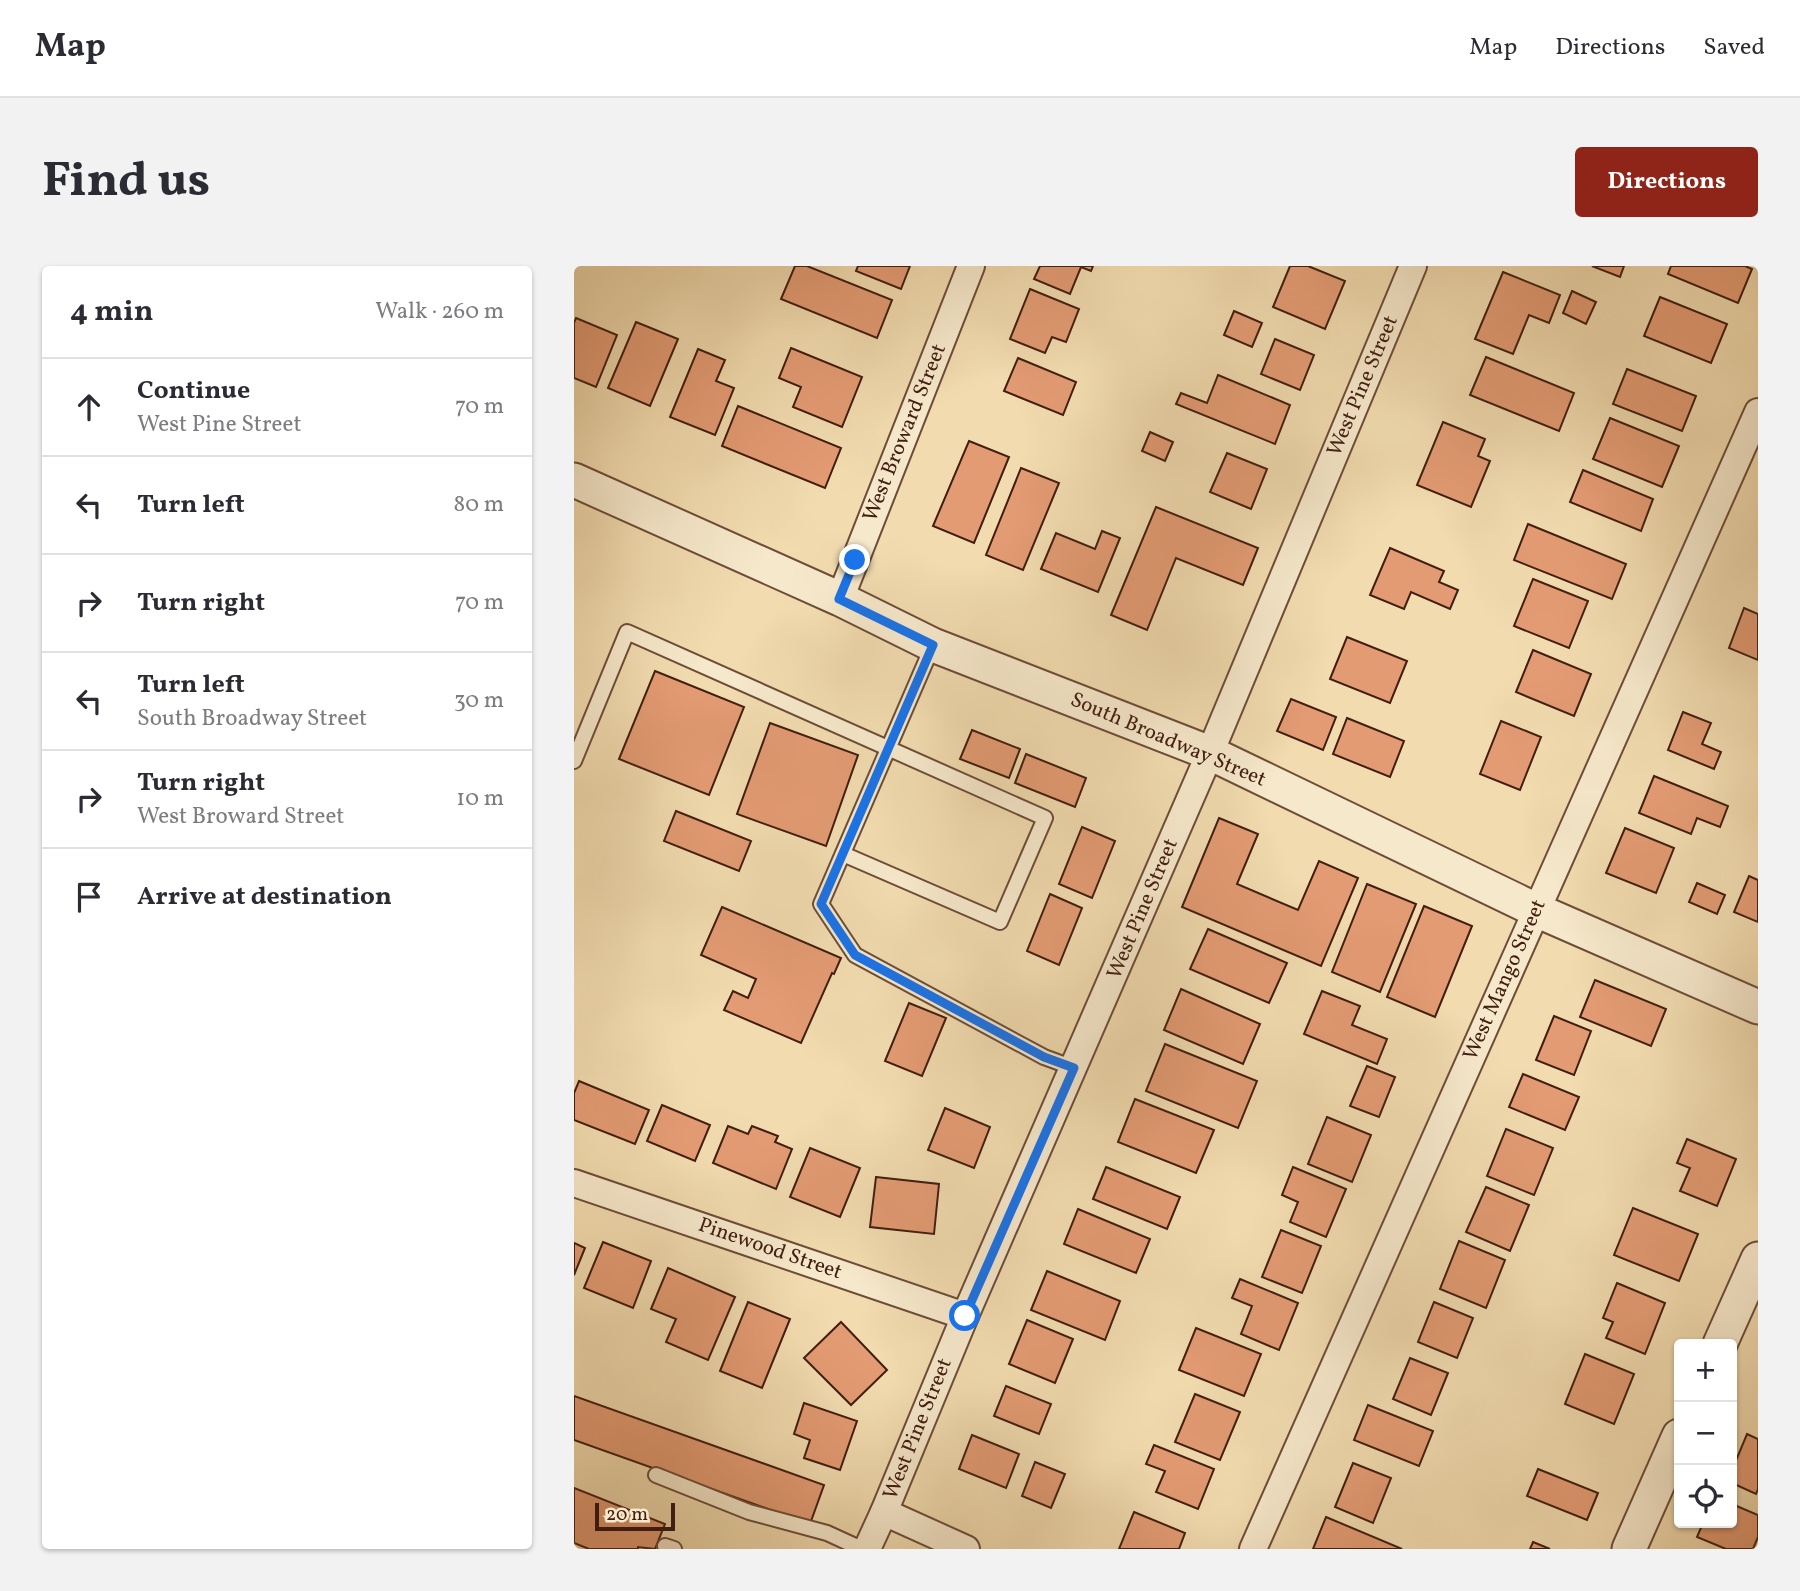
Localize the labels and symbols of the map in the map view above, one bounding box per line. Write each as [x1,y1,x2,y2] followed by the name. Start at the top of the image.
[1320,311,1406,461] street label: West Pine Street
[856,340,954,526] street label: West Broward Street
[839,544,870,575] route end
[1066,686,1270,794] street label: South Broadway Street
[1100,834,1186,984] street label: West Pine Street
[1456,895,1554,1065] street label: West Mango Street
[694,1211,846,1287] street label: Pinewood Street
[949,1300,980,1331] route start
[876,1354,960,1504] street label: West Pine Street
[595,1500,676,1532] scale bar

